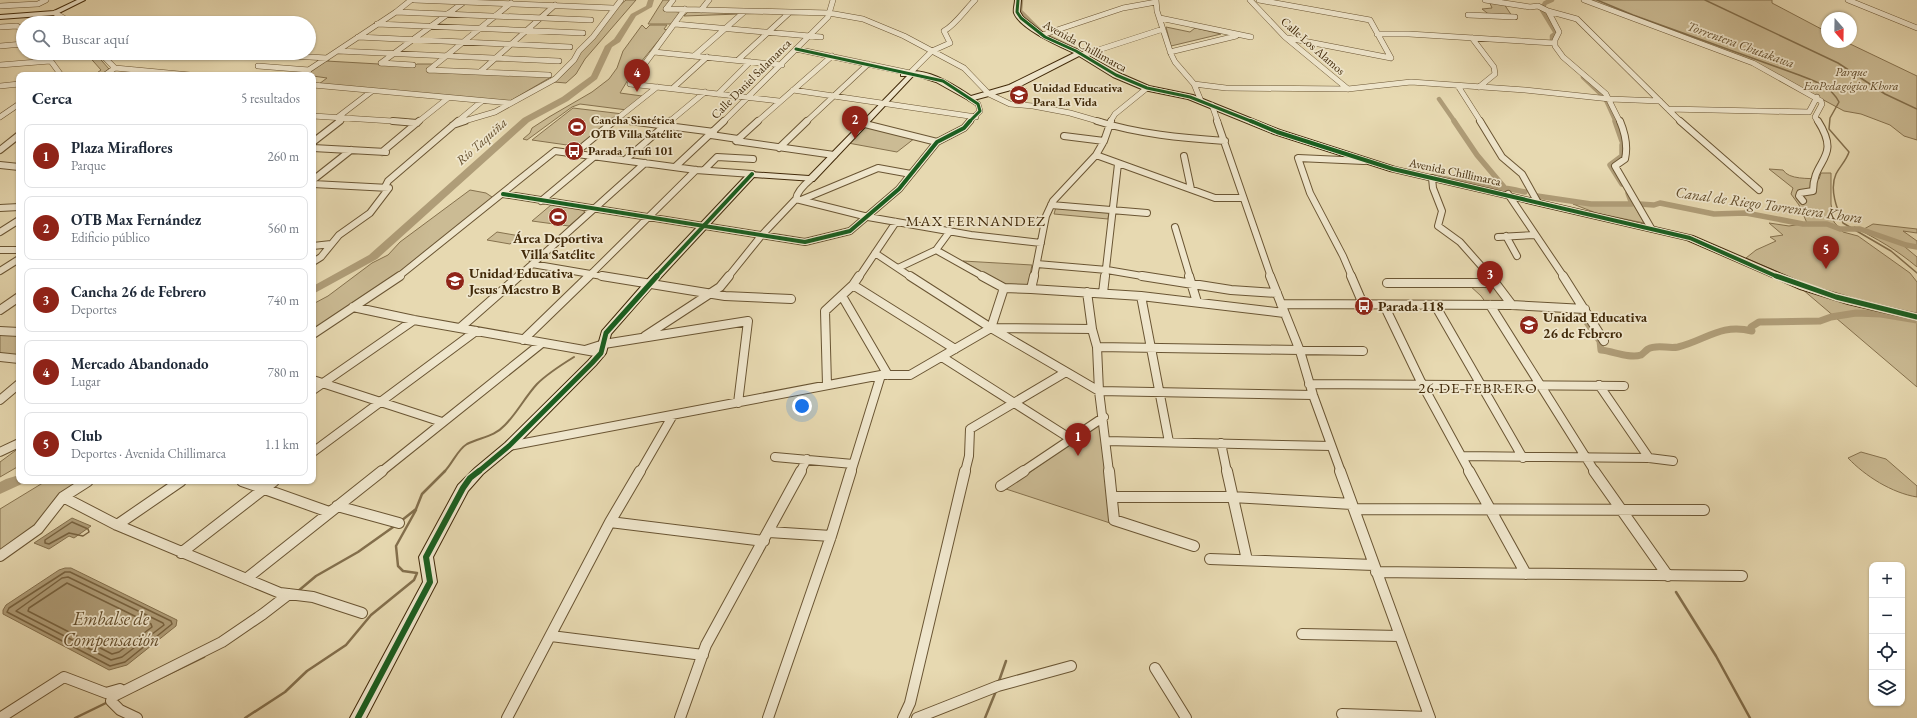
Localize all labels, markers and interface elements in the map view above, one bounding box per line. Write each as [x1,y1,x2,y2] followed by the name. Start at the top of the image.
[1821,12,1857,48] north arrow
[1277,14,1349,79] street label: Calle Los Alamos
[16,16,316,60] search box
[1039,16,1130,76] street label: Avenida Chillimarca
[1685,17,1797,72] water label: Torrentera Chutakawa
[30,27,52,49] icon: search
[62,29,129,48] text: Buscar aquí
[707,35,795,123] street label: Calle Daniel Salamanca
[624,59,650,92] pin: 4
[1802,64,1899,94] park label: Parque EcoPedagógico Khora
[1033,80,1123,110] place label: Unidad Educativa Para La Vida
[1008,84,1030,106] school or university icon: Unidad Educativa Para La Vida
[32,87,72,109] text: Cerca
[241,90,300,107] text: 5 resultados
[842,106,868,139] pin: 2
[591,112,682,142] place label: Cancha Sintética OTB Villa Satélite
[452,114,511,170] water label: Río Taquiña
[566,116,588,138] sports icon: Cancha Sintética OTB Villa Satélite
[71,138,173,157] text: Plaza Miraflores
[563,140,585,162] bus stop icon: Parada Trufi 101
[588,143,673,159] place label: Parada Trufi 101
[43,148,49,165] text: 1
[268,148,299,165] text: 260 m
[1407,154,1503,190] street label: Avenida Chillimarca
[71,157,106,174] text: Parque
[1674,182,1864,227] water label: Canal de Riego Torrentera Khora
[547,206,569,228] sports icon: Área Deportiva Villa Satélite
[71,210,201,229] text: OTB Max Fernández
[906,211,1046,230] district label: MAX FERNANDEZ
[43,220,49,237] text: 2
[268,220,299,237] text: 560 m
[71,229,150,246] text: Edificio público
[512,229,604,263] place label: Área Deportiva Villa Satélite
[1813,236,1839,269] pin: 5
[1477,261,1503,294] pin: 3
[467,264,574,298] place label: Unidad Educativa Jesus Maestro B
[444,270,466,292] school or university icon: Unidad Educativa Jesus Maestro B
[71,282,206,301] text: Cancha 26 de Febrero
[43,292,49,309] text: 3
[268,292,299,309] text: 740 m
[1353,295,1375,317] bus stop icon: Parada 118
[1378,297,1444,315] place label: Parada 118
[71,301,117,318] text: Deportes
[1543,308,1648,342] place label: Unidad Educativa 26 de Febrero
[1518,314,1540,336] school or university icon: Unidad Educativa 26 de Febrero
[71,354,209,373] text: Mercado Abandonado
[43,364,49,381] text: 4
[268,364,299,381] text: 780 m
[71,373,101,390] text: Lugar
[1418,378,1538,397] district label: 26 DE FEBRERO
[792,396,812,416] your location
[1065,423,1091,456] pin: 1
[71,426,102,445] text: Club
[43,436,49,453] text: 5
[265,436,299,453] text: 1.1 km
[71,445,226,462] text: Deportes · Avenida Chillimarca
[1869,562,1905,706] map controls
[1869,562,1905,598] button: +
[1869,598,1905,634] button: −
[63,607,159,652] water label: Embalse de Compensación
[1869,634,1905,670] button: locate
[1869,670,1905,706] button: layers

